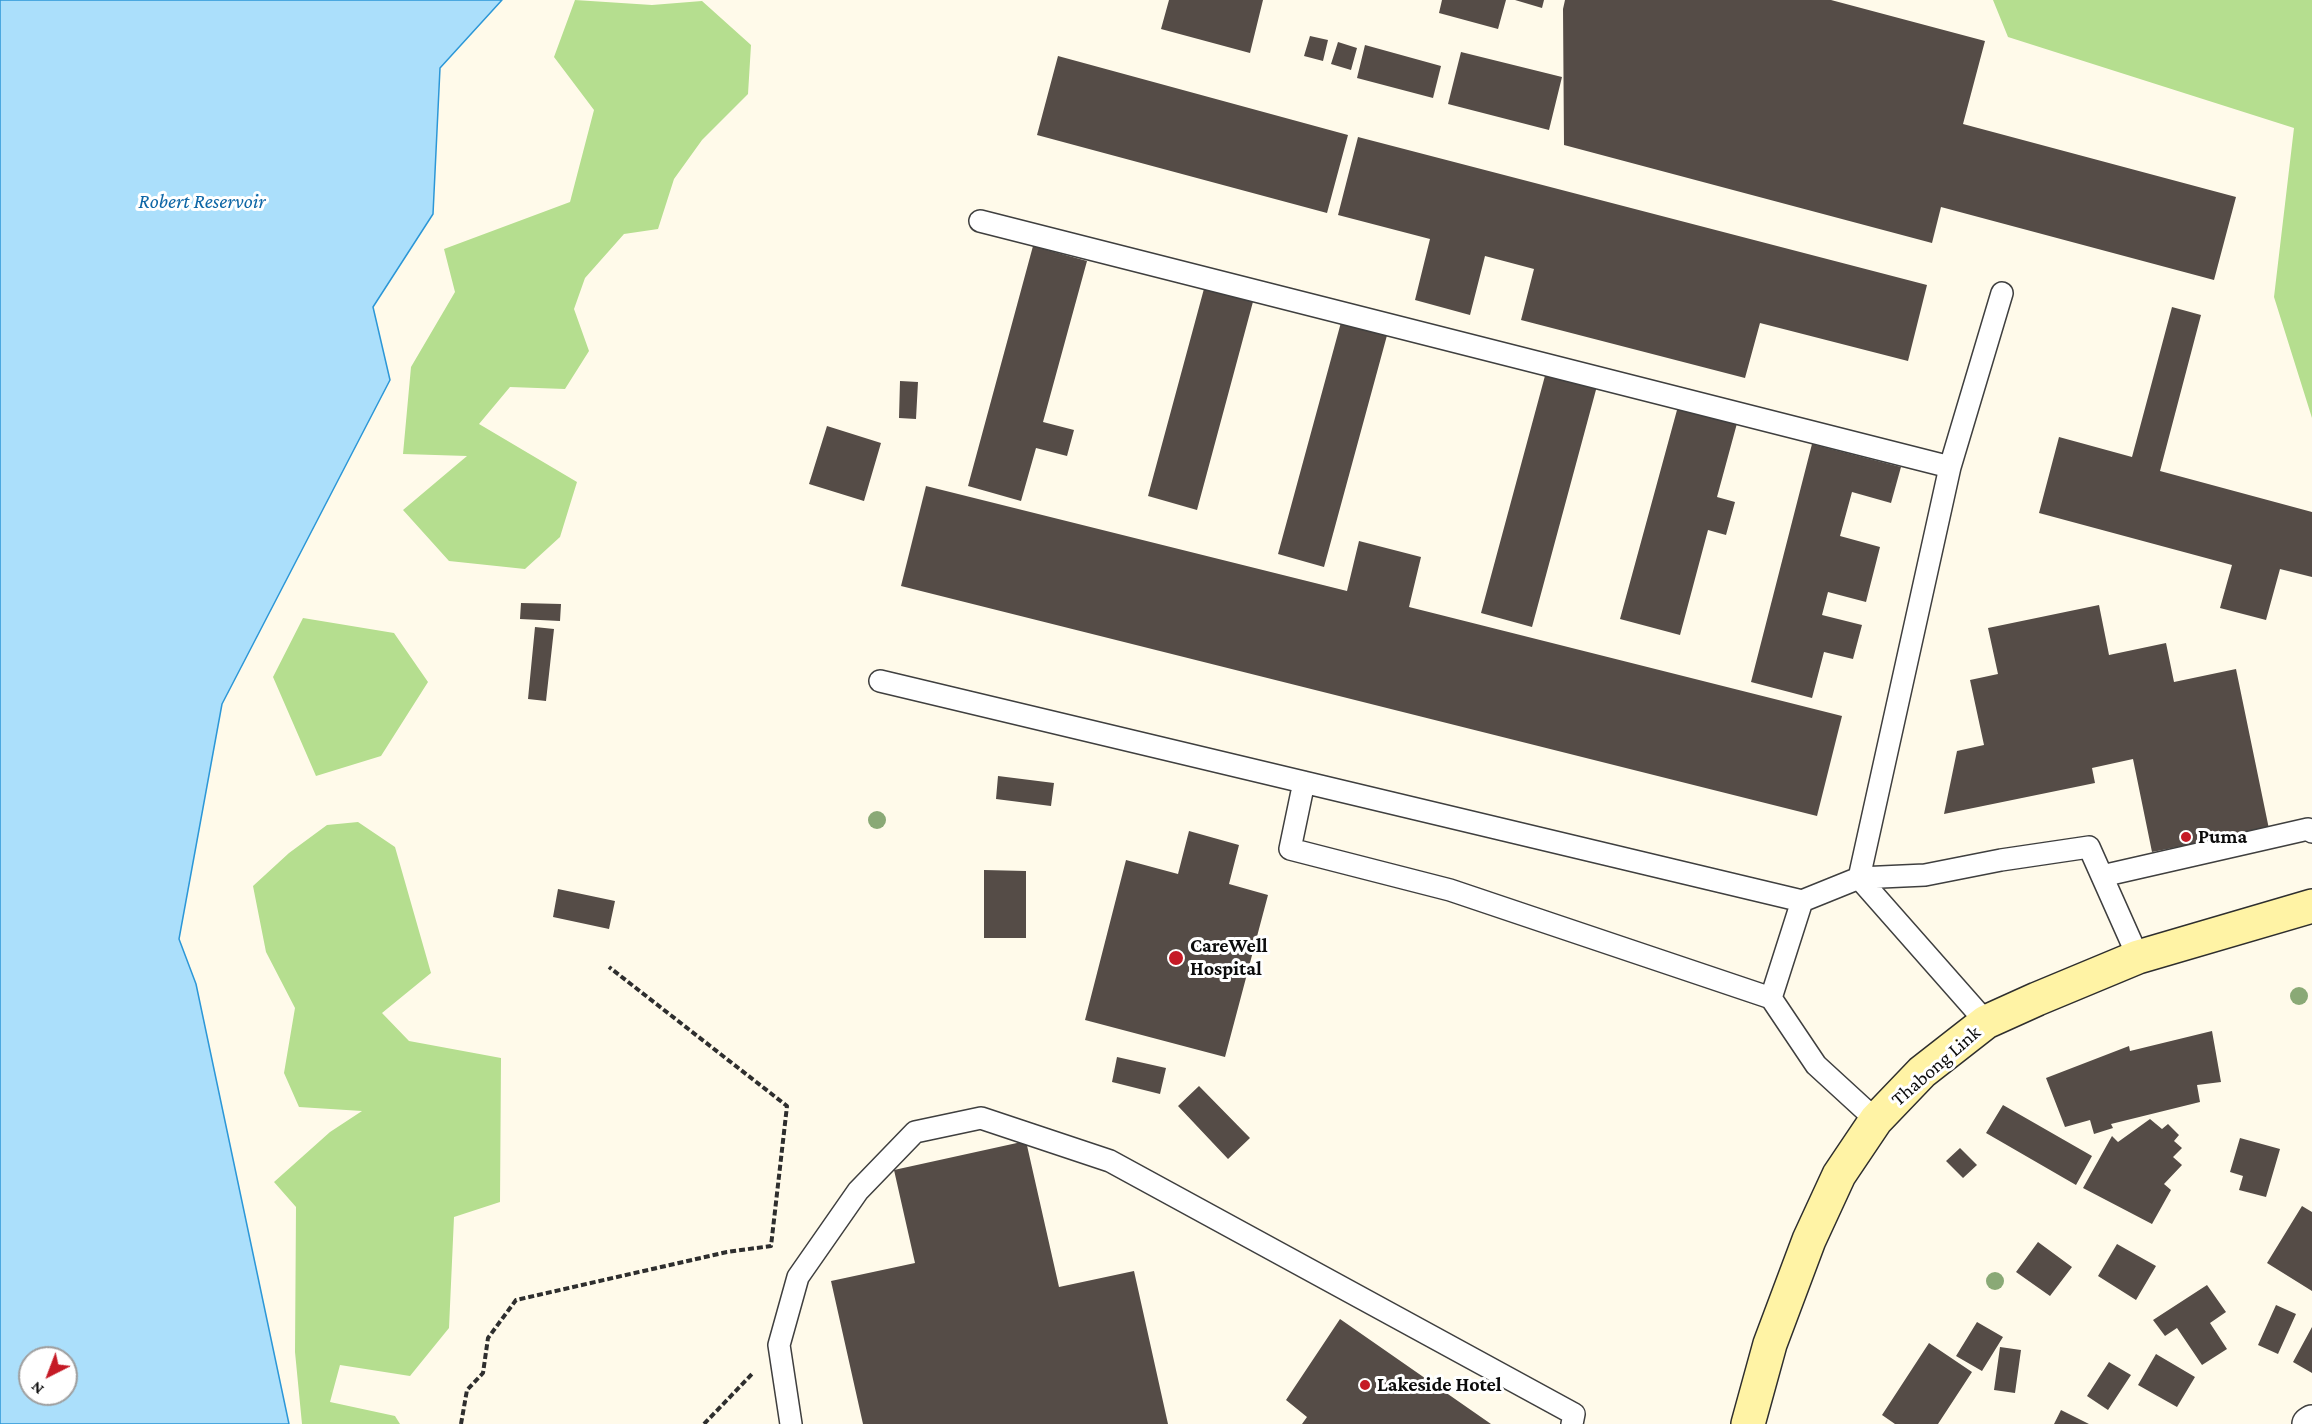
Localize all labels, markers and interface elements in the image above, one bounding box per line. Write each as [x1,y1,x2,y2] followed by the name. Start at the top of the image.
[138,189,266,215] water label: Robert Reservoir
[2198,825,2247,849] place label: Puma
[2179,830,2193,844] marker: Puma
[1190,934,1268,981] place label: CareWell Hospital
[1167,949,1185,967] marker: CareWell Hospital
[1886,1021,1986,1111] street label: Thabong Link
[18,1346,78,1406] north arrow
[1377,1373,1502,1397] place label: Lakeside Hotel
[27,1378,47,1398] text: N
[1358,1378,1372,1392] marker: Lakeside Hotel

